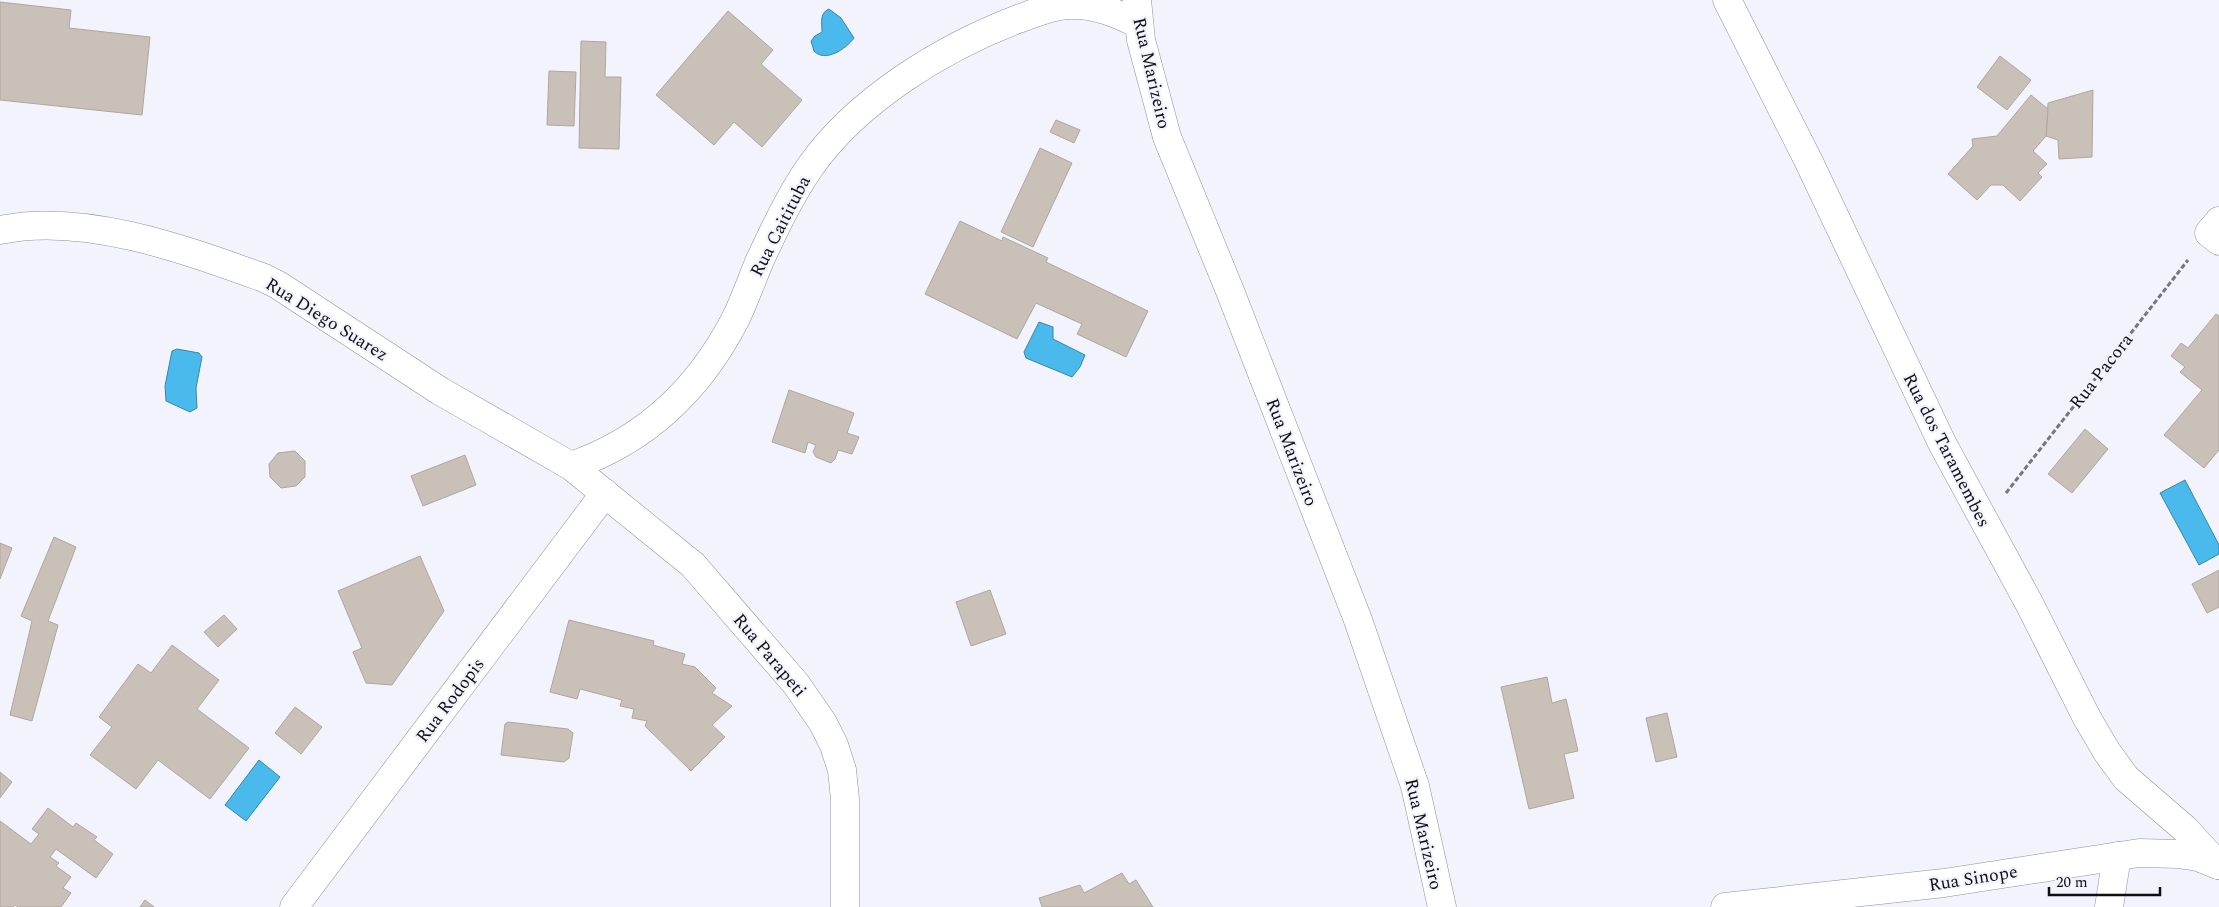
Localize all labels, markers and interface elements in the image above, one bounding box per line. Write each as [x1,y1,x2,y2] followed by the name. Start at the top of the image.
[1126,15,1177,132] street label: Rua Marizeiro
[743,171,818,281] street label: Rua Caitituba
[260,271,393,368] street label: Rua Diego Suarez
[2063,328,2140,415] street label: Rua Pacora
[1896,368,1997,532] street label: Rua dos Taramembes
[1259,394,1325,510] street label: Rua Marizeiro
[726,607,813,703] street label: Rua Parapeti
[409,652,491,749] street label: Rua Rodopis
[1398,776,1449,893] street label: Rua Marizeiro
[1927,858,2019,899] street label: Rua Sinope
[2049,864,2160,896] scale bar
[2056,871,2088,894] text: 20 m

